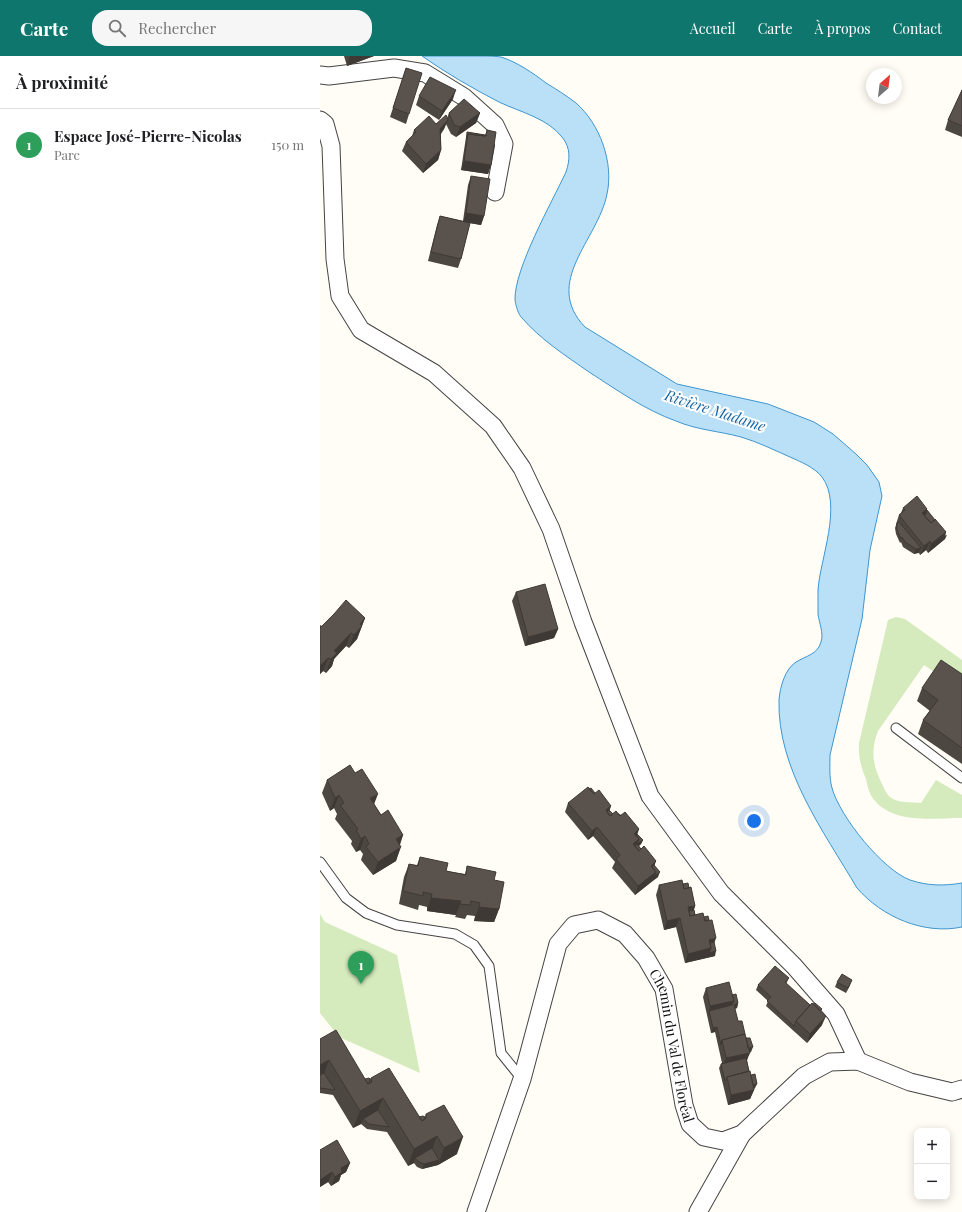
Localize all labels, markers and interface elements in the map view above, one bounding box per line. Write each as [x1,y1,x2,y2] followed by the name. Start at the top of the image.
[92,10,372,46] search box
[20,15,68,41] text: Carte
[106,17,128,39] icon: search
[138,18,216,38] text: Rechercher
[690,19,736,38] text: Accueil
[758,19,793,38] text: Carte
[815,19,871,38] text: À propos
[893,19,942,38] text: Contact
[866,68,902,104] north arrow
[16,71,108,93] text: À proximité
[54,126,242,146] text: Espace José-Pierre-Nicolas
[27,136,31,153] text: 1
[271,136,304,153] text: 150 m
[54,146,80,163] text: Parc
[661,384,769,436] water label: Rivière Madame
[744,811,764,831] your location
[348,951,374,984] pin: 1
[645,965,699,1125] street label: Chemin du Val de Floréal
[914,1128,950,1200] map controls
[914,1128,950,1164] button: +
[914,1164,950,1200] button: −

